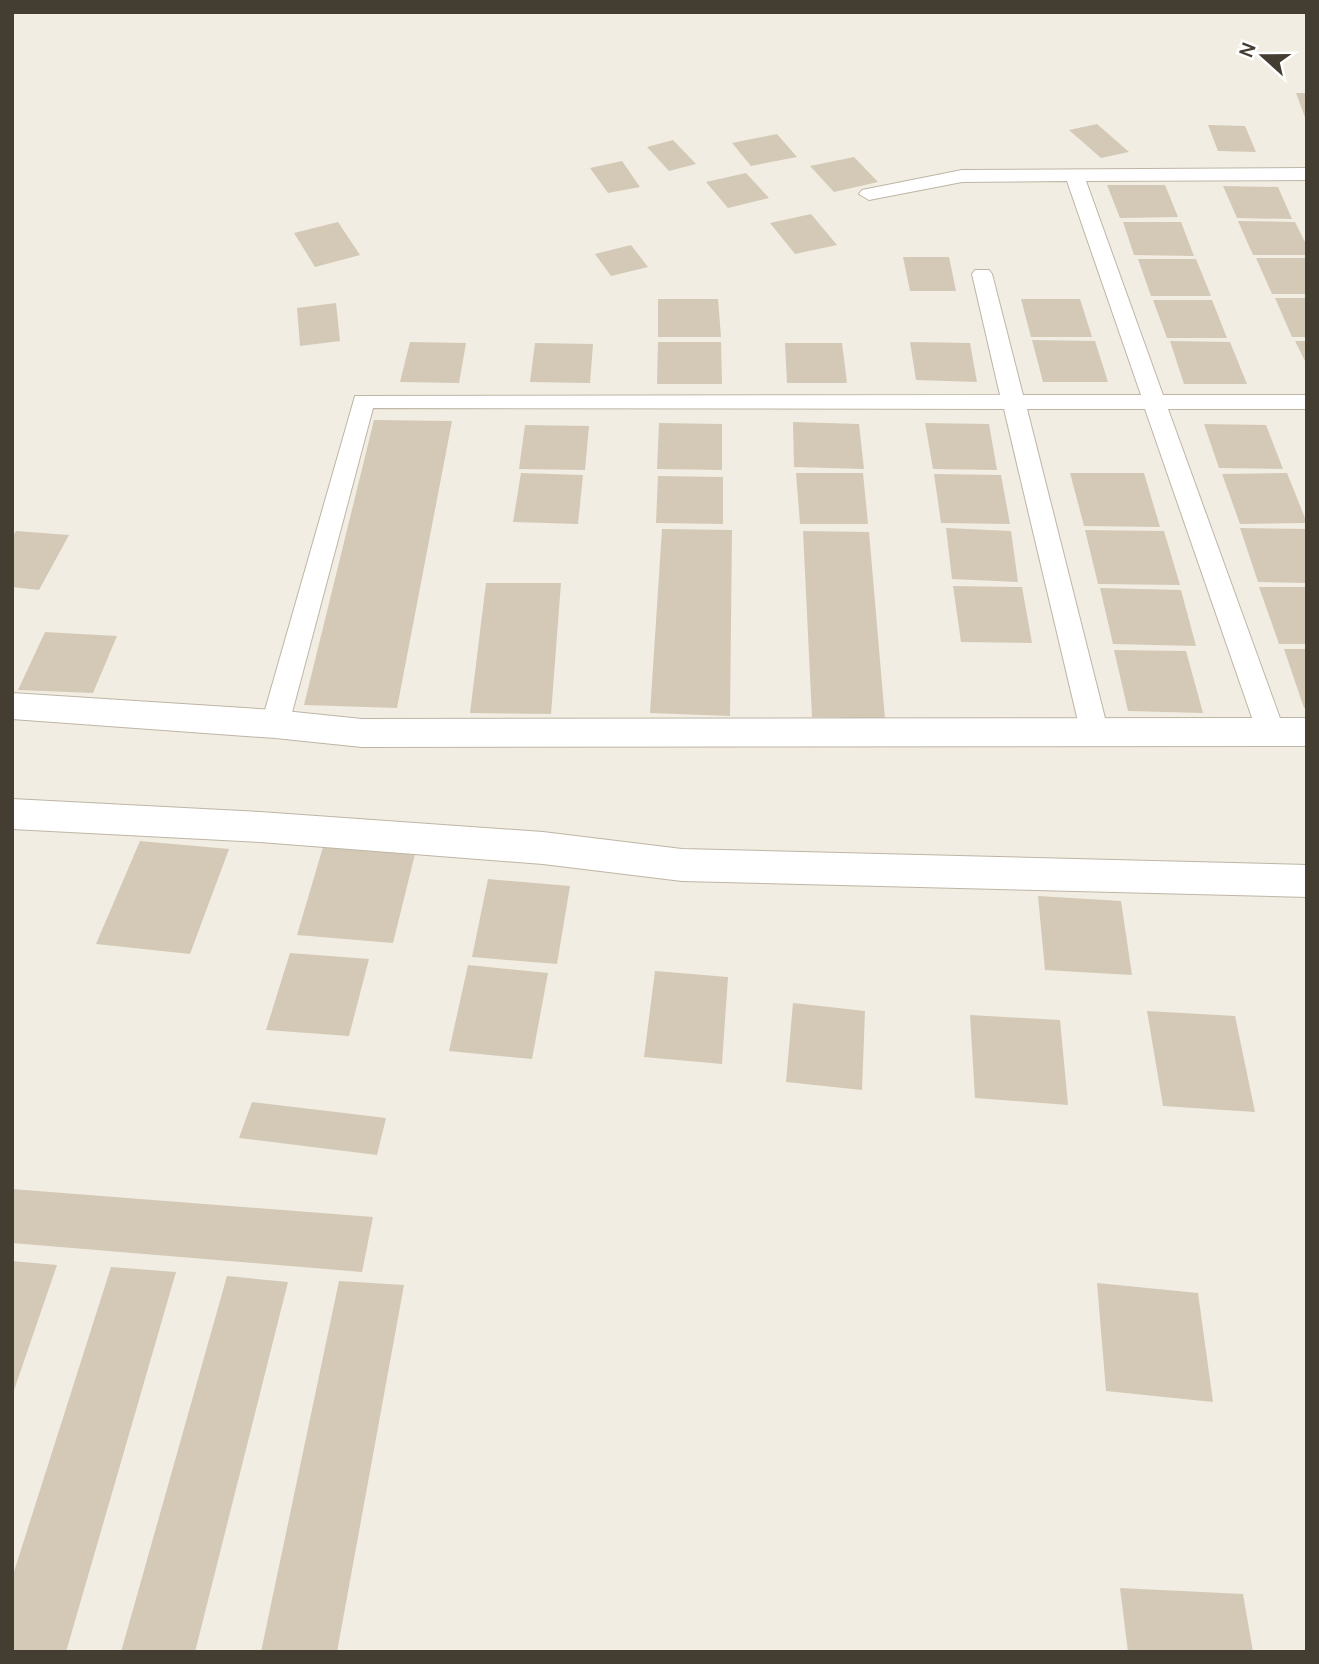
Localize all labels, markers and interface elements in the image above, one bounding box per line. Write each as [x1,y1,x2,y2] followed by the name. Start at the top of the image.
[1228,21,1298,91] north arrow
[1233,39,1262,61] text: N

